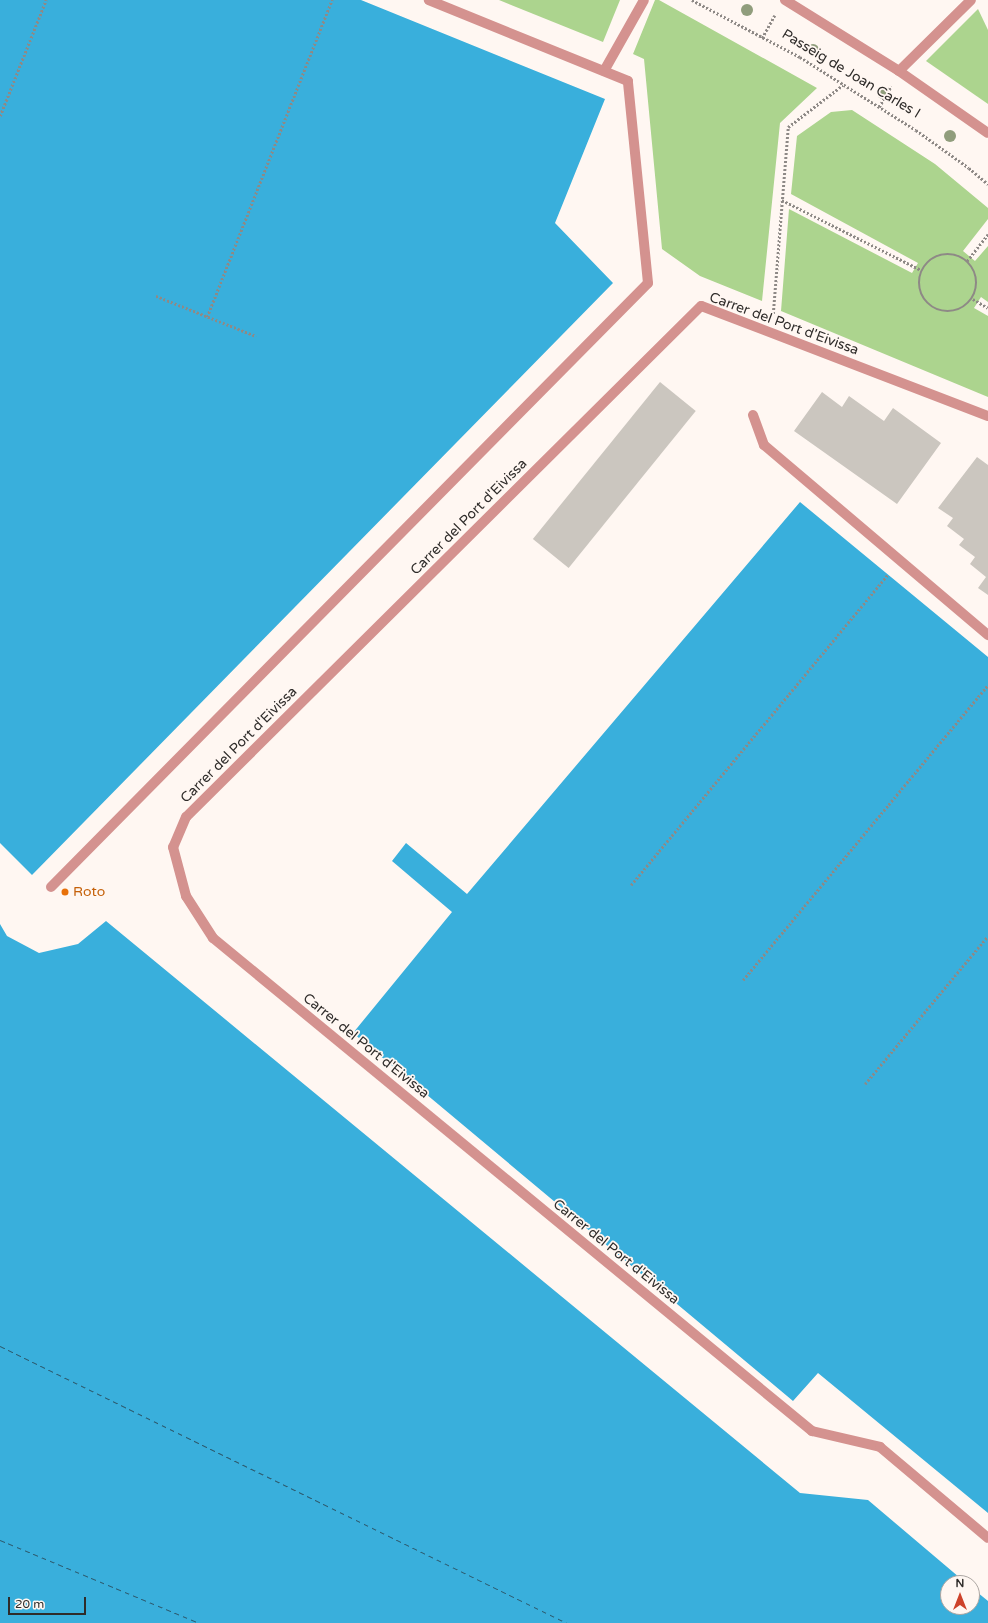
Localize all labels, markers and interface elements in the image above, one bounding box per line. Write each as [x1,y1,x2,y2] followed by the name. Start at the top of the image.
[779,26,923,122] street label: Passeig de Joan Carles I
[707,289,861,359] street label: Carrer del Port d'Eivissa
[407,455,531,579] street label: Carrer del Port d'Eivissa
[177,683,301,807] street label: Carrer del Port d'Eivissa
[73,884,105,900] place label: Roto
[60,887,70,897] marker: Roto
[299,990,433,1102] street label: Carrer del Port d'Eivissa
[549,1196,683,1308] street label: Carrer del Port d'Eivissa
[940,1575,980,1615] north arrow
[956,1577,964,1590] text: N
[10,1589,88,1615] scale bar
[15,1597,44,1611] text: 20 m

